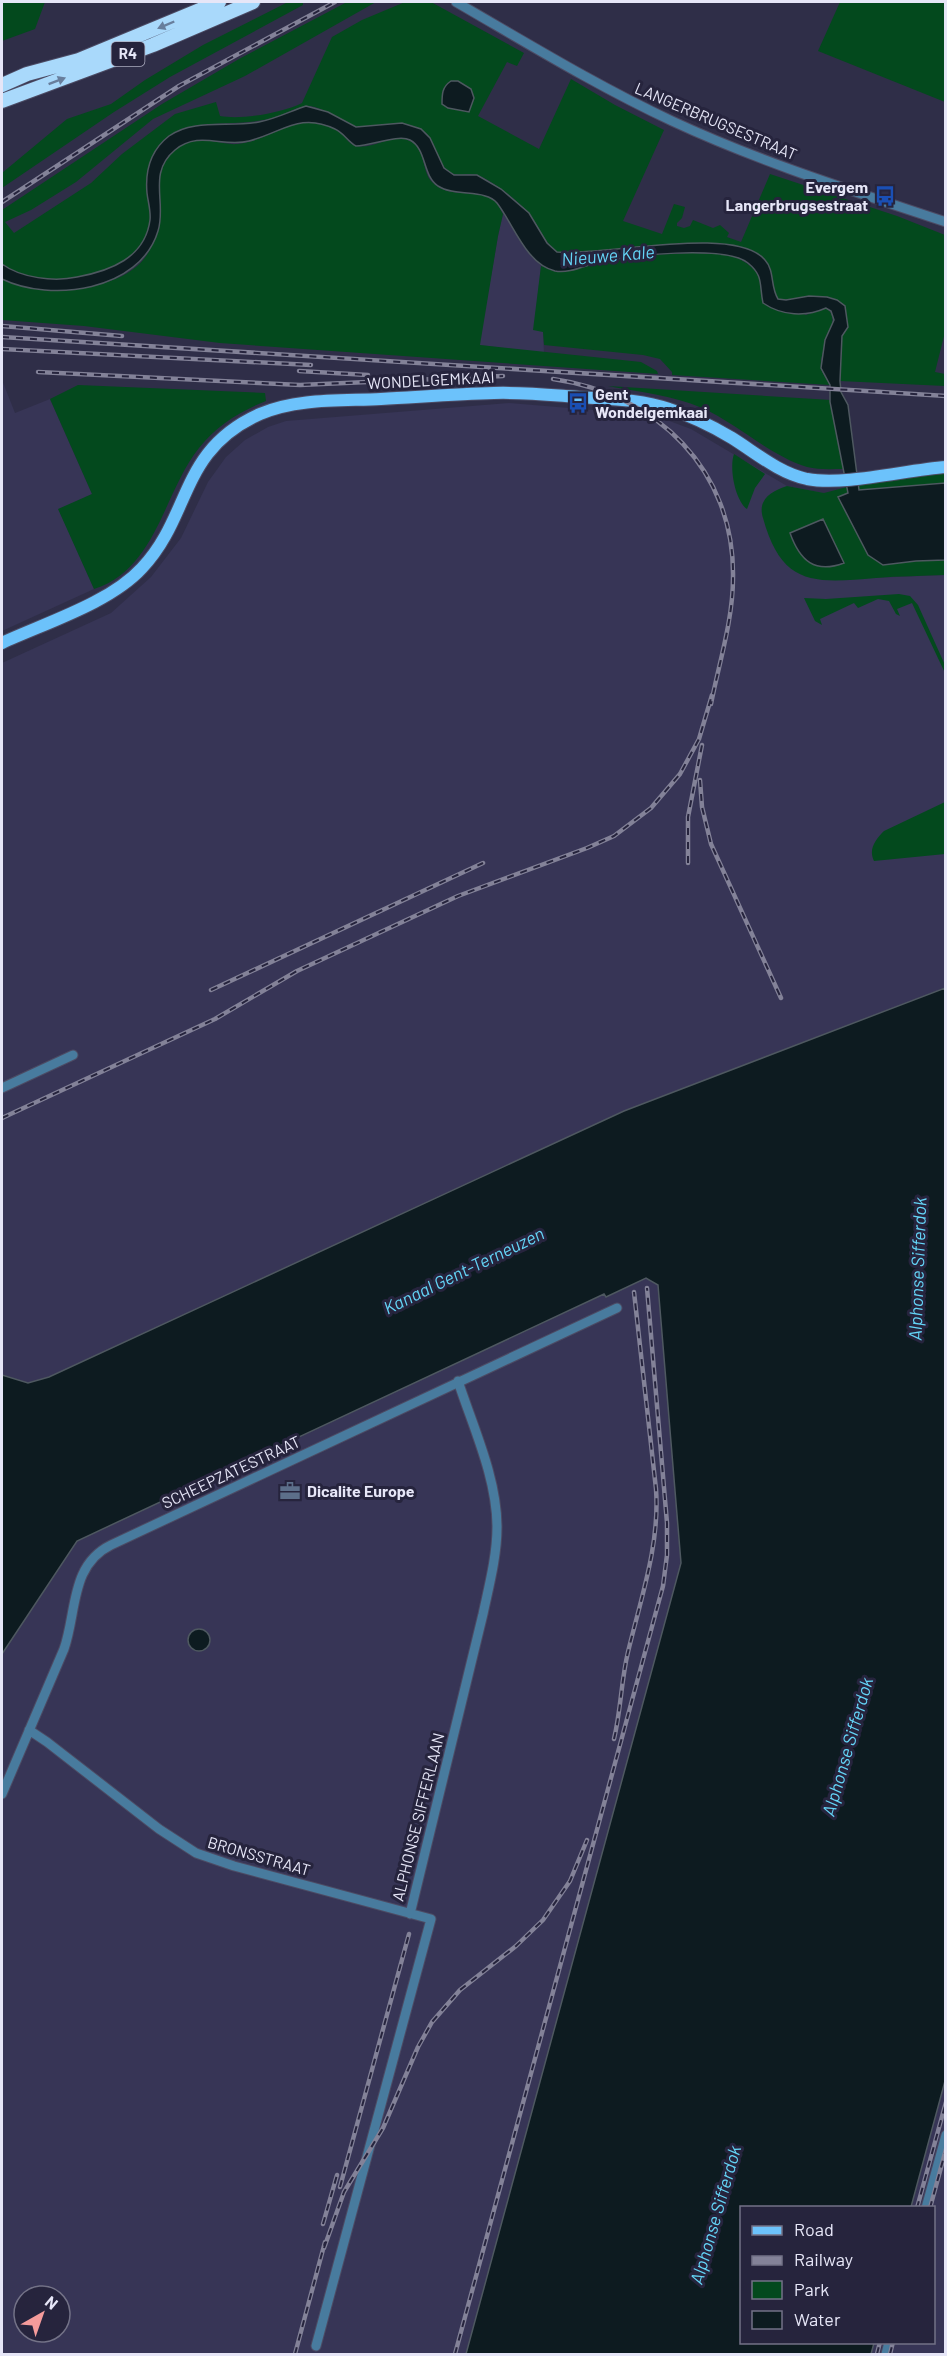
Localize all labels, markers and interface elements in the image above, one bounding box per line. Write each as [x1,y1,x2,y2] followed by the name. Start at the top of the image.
[156,20,174,30] one-way arrow
[112,42,144,66] road number: R4
[48,76,66,86] one-way arrow
[632,78,800,163] street label: LANGERBRUGSESTRAAT
[726,177,868,214] place label: Evergem Langerbrugsestraat
[873,184,897,208] bus stop icon: Evergem Langerbrugsestraat
[560,240,655,270] water label: Nieuwe Kale
[367,367,495,392] street label: WONDELGEMKAAI
[595,384,707,421] place label: Gent Wondelgemkaai
[566,391,590,415] bus stop icon: Gent Wondelgemkaai
[904,1197,931,1341] water label: Alphonse Sifferdok
[380,1222,548,1319] water label: Kanaal Gent-Terneuzen
[159,1431,303,1512] street label: SCHEEPZATESTRAAT
[278,1479,302,1503] office icon: Dicalite Europe
[307,1481,415,1500] place label: Dicalite Europe
[817,1675,877,1819] water label: Alphonse Sifferdok
[387,1731,448,1903] street label: ALPHONSE SIFFERLAAN
[206,1832,313,1879] street label: BRONSSTRAAT
[685,2143,745,2287] water label: Alphonse Sifferdok
[740,2206,935,2344] legend
[794,2218,834,2240] text: Road
[794,2248,853,2270] text: Railway
[794,2278,829,2300] text: Park
[12,2284,72,2344] north arrow
[42,2291,62,2313] text: N
[794,2308,841,2330] text: Water

